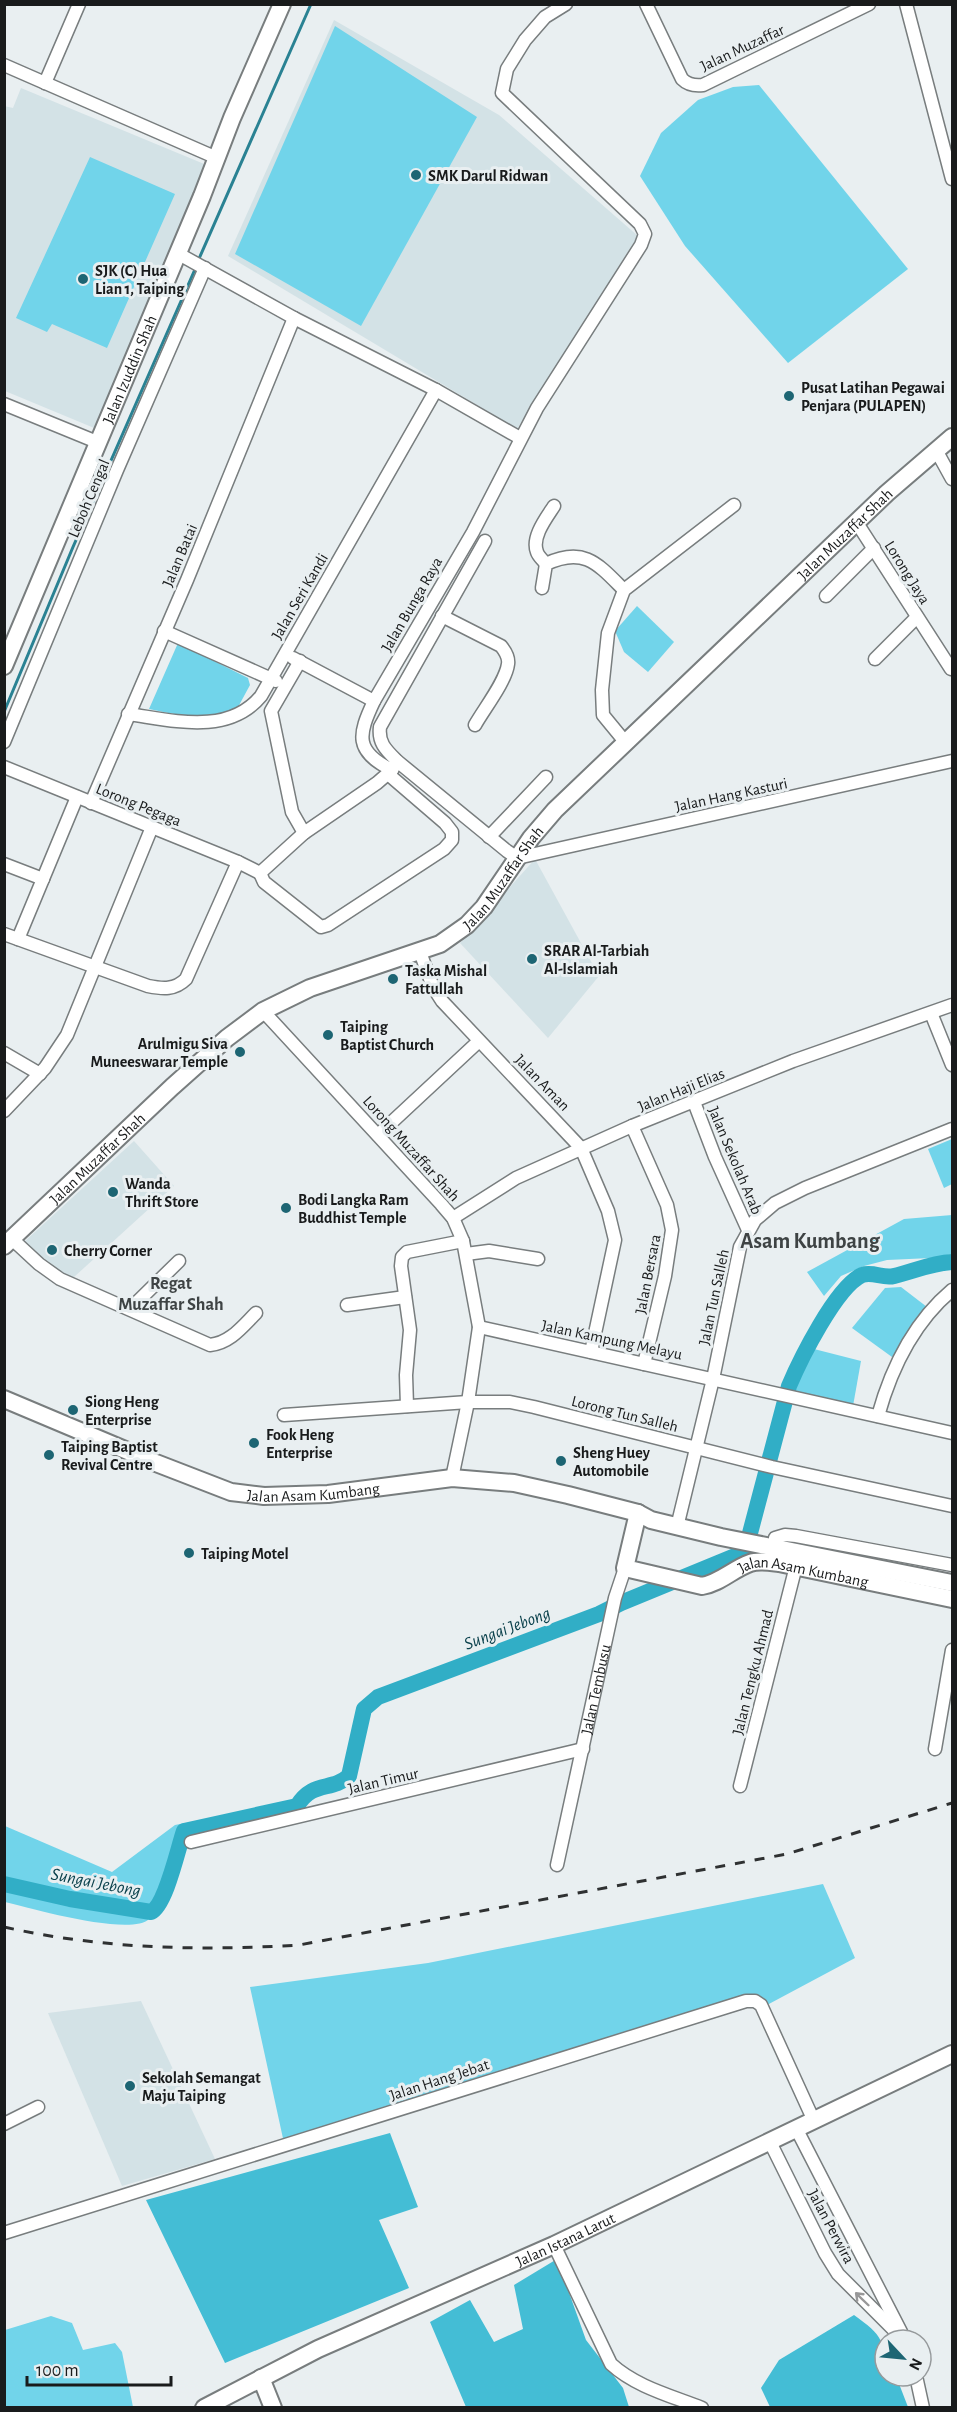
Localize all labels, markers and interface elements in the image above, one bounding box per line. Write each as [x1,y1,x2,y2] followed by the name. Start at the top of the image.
[698,21,787,74] street label: Jalan Muzaffar
[409,168,423,182] marker: SMK Darul Ridwan
[428,168,548,184] place label: SMK Darul Ridwan
[95,263,185,297] place label: SJK (C) Hua Lian 1, Taiping
[76,272,90,286] marker: SJK (C) Hua Lian 1, Taiping
[100,313,160,426] street label: Jalan Izuddin Shah
[801,380,945,415] place label: Pusat Latihan Pegawai Penjara (PULAPEN)
[782,389,796,403] marker: Pusat Latihan Pegawai Penjara (PULAPEN)
[65,457,113,540] street label: Leboh Cengal
[795,485,896,583] street label: Jalan Muzaffar Shah
[160,522,200,589] street label: Jalan Batai
[881,538,933,608] street label: Lorong Jaya
[269,551,331,642] street label: Jalan Seri Kandi
[378,554,446,655] street label: Jalan Bunga Raya
[673,775,789,815] street label: Jalan Hang Kasturi
[94,781,184,829] street label: Lorong Pegaga
[461,823,547,934] street label: Jalan Muzaffar Shah
[544,943,649,977] place label: SRAR Al-Tarbiah Al-Islamiah
[525,952,539,966] marker: SRAR Al-Tarbiah Al-Islamiah
[405,963,487,997] place label: Taska Mishal Fattullah
[386,972,400,986] marker: Taska Mishal Fattullah
[340,1019,434,1053] place label: Taiping Baptist Church
[321,1028,335,1042] marker: Taiping Baptist Church
[90,1036,228,1070] place label: Arulmigu Siva Muneeswarar Temple
[233,1045,247,1059] marker: Arulmigu Siva Muneeswarar Temple
[512,1051,573,1114] street label: Jalan Aman
[636,1065,727,1115] street label: Jalan Haji Elias
[360,1093,463,1205] street label: Lorong Muzaffar Shah
[705,1104,765,1217] street label: Jalan Sekolah Arab
[47,1110,148,1207] street label: Jalan Muzaffar Shah
[125,1176,199,1210] place label: Wanda Thrift Store
[106,1185,120,1199] marker: Wanda Thrift Store
[298,1192,409,1226] place label: Bodi Langka Ram Buddhist Temple
[279,1201,293,1215] marker: Bodi Langka Ram Buddhist Temple
[740,1230,881,1252] district label: Asam Kumbang
[632,1233,664,1315] street label: Jalan Bersara
[45,1243,59,1257] marker: Cherry Corner
[64,1243,153,1260] place label: Cherry Corner
[696,1248,732,1347] street label: Jalan Tun Salleh
[118,1275,224,1314] district label: Regat Muzaffar Shah
[540,1317,684,1364] street label: Jalan Kampung Melayu
[570,1393,680,1435] street label: Lorong Tun Salleh
[85,1394,160,1428] place label: Siong Heng Enterprise
[66,1403,80,1417] marker: Siong Heng Enterprise
[266,1427,335,1461] place label: Fook Heng Enterprise
[247,1436,261,1450] marker: Fook Heng Enterprise
[61,1439,158,1473] place label: Taiping Baptist Revival Centre
[573,1445,651,1479] place label: Sheng Huey Automobile
[42,1448,56,1462] marker: Taiping Baptist Revival Centre
[554,1454,568,1468] marker: Sheng Huey Automobile
[246,1480,381,1505] street label: Jalan Asam Kumbang
[182,1546,196,1560] marker: Taiping Motel
[201,1546,289,1562] place label: Taiping Motel
[735,1554,870,1590] street label: Jalan Asam Kumbang
[462,1604,553,1654] water label: Sungai Jebong
[730,1608,776,1736] street label: Jalan Tengku Ahmad
[579,1643,614,1736] street label: Jalan Tembusu
[346,1765,421,1797] street label: Jalan Timur
[49,1865,142,1900] water label: Sungai Jebong
[388,2056,491,2104] street label: Jalan Hang Jebat
[142,2070,261,2105] place label: Sekolah Semangat Maju Taiping
[123,2079,137,2093] marker: Sekolah Semangat Maju Taiping
[805,2187,857,2266] street label: Jalan Perwira
[514,2210,618,2270] street label: Jalan Istana Larut
[855,2292,870,2307] one-way arrow
[873,2328,933,2388] north arrow
[27,2349,171,2387] scale bar
[906,2356,925,2373] text: N
[36,2362,79,2380] text: 100 m

